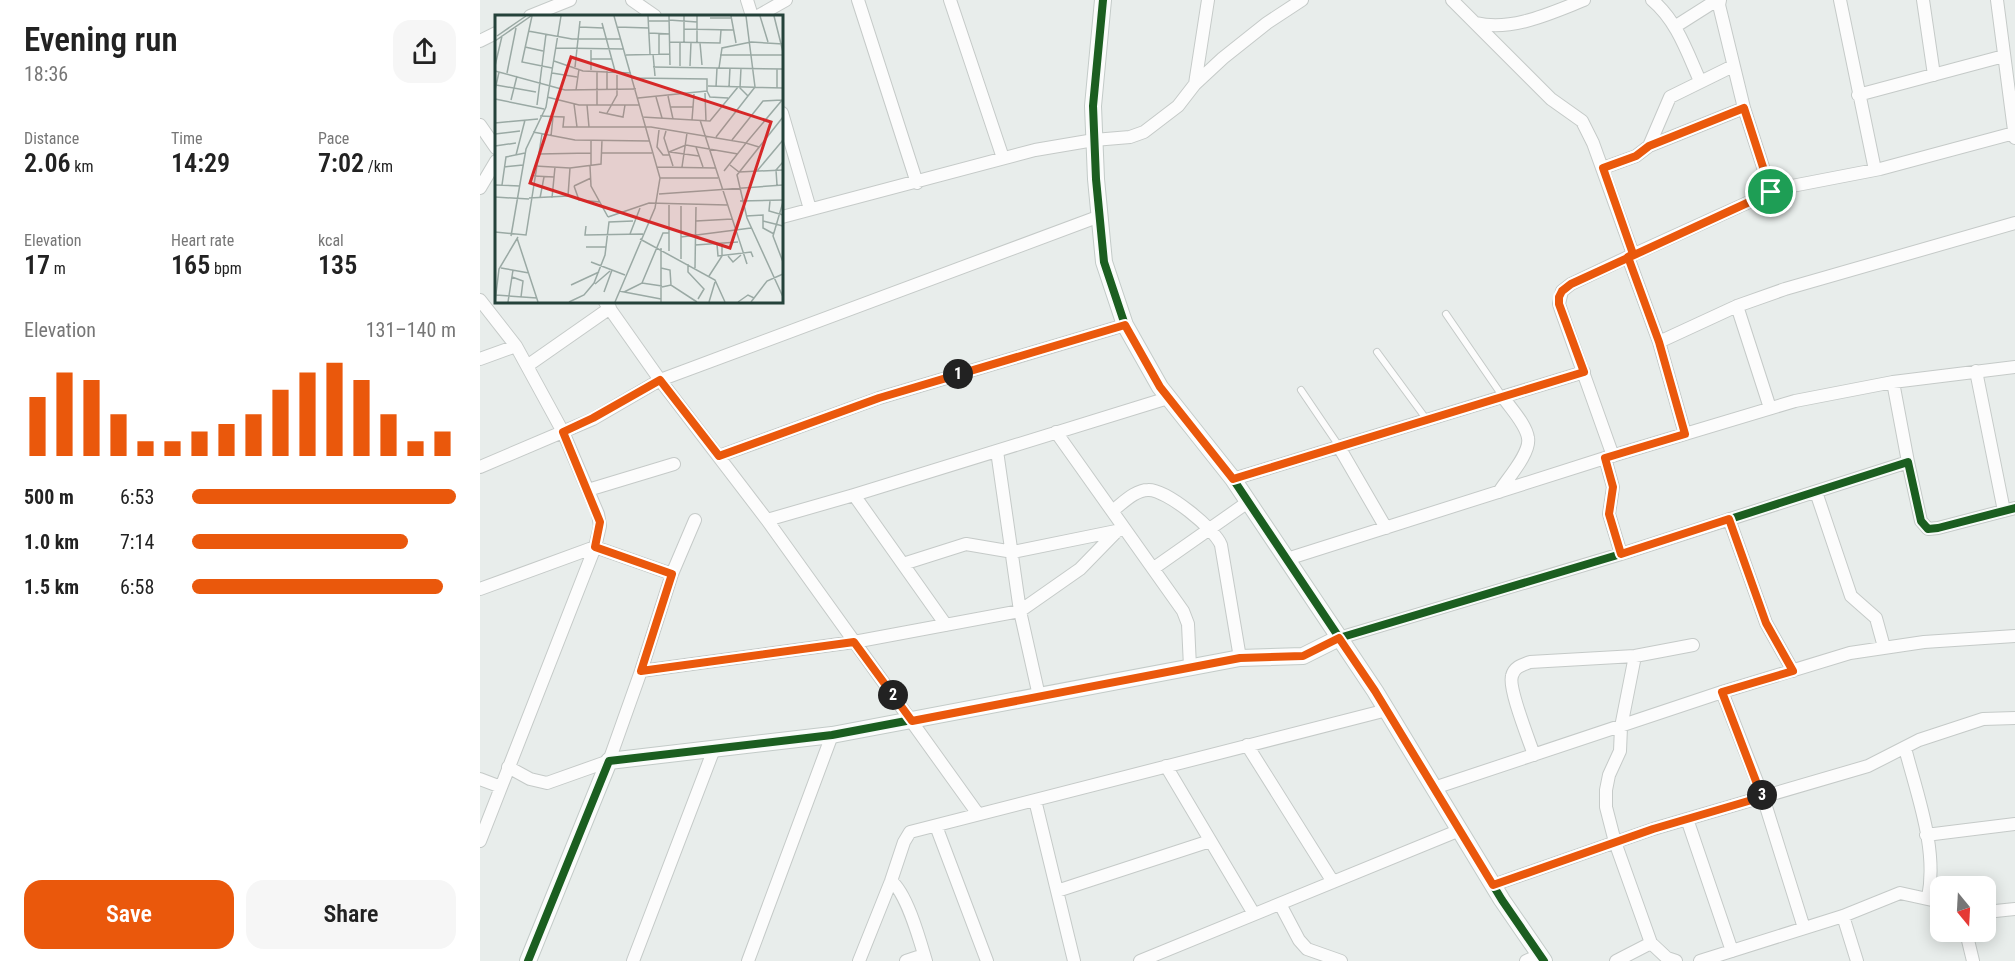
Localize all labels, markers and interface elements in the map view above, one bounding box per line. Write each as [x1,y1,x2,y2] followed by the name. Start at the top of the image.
[495,15,783,303] inset map
[24,20,178,59] text: Evening run
[393,20,456,83] button: share
[24,62,68,86] text: 18:36
[24,129,79,148] text: Distance
[171,129,203,148] text: Time
[318,129,349,148] text: Pace
[24,148,71,178] text: 2.06
[171,148,230,178] text: 14:29
[318,148,364,178] text: 7:02
[71,157,94,176] text: km
[364,157,393,176] text: /km
[1745,166,1796,217] pin
[1754,175,1787,208] icon: arrive
[24,231,82,250] text: Elevation
[171,231,234,250] text: Heart rate
[318,231,344,250] text: kcal
[24,250,50,280] text: 17
[171,250,210,280] text: 165
[318,250,357,280] text: 135
[50,259,66,278] text: m
[210,259,242,278] text: bpm
[24,318,96,342] text: Elevation
[366,318,456,342] text: 131–140 m
[943,359,973,389] pin: 1
[954,364,962,383] text: 1
[24,485,74,509] text: 500 m
[120,485,154,509] text: 6:53
[24,530,79,554] text: 1.0 km
[120,530,154,554] text: 7:14
[24,575,79,599] text: 1.5 km
[120,575,154,599] text: 6:58
[878,680,908,710] pin: 2
[889,685,897,704] text: 2
[1747,780,1777,810] pin: 3
[1758,785,1766,804] text: 3
[1930,876,1996,942] north arrow
[1930,876,1996,942] map controls
[24,880,234,949] button: Save
[246,880,456,949] button: Share

